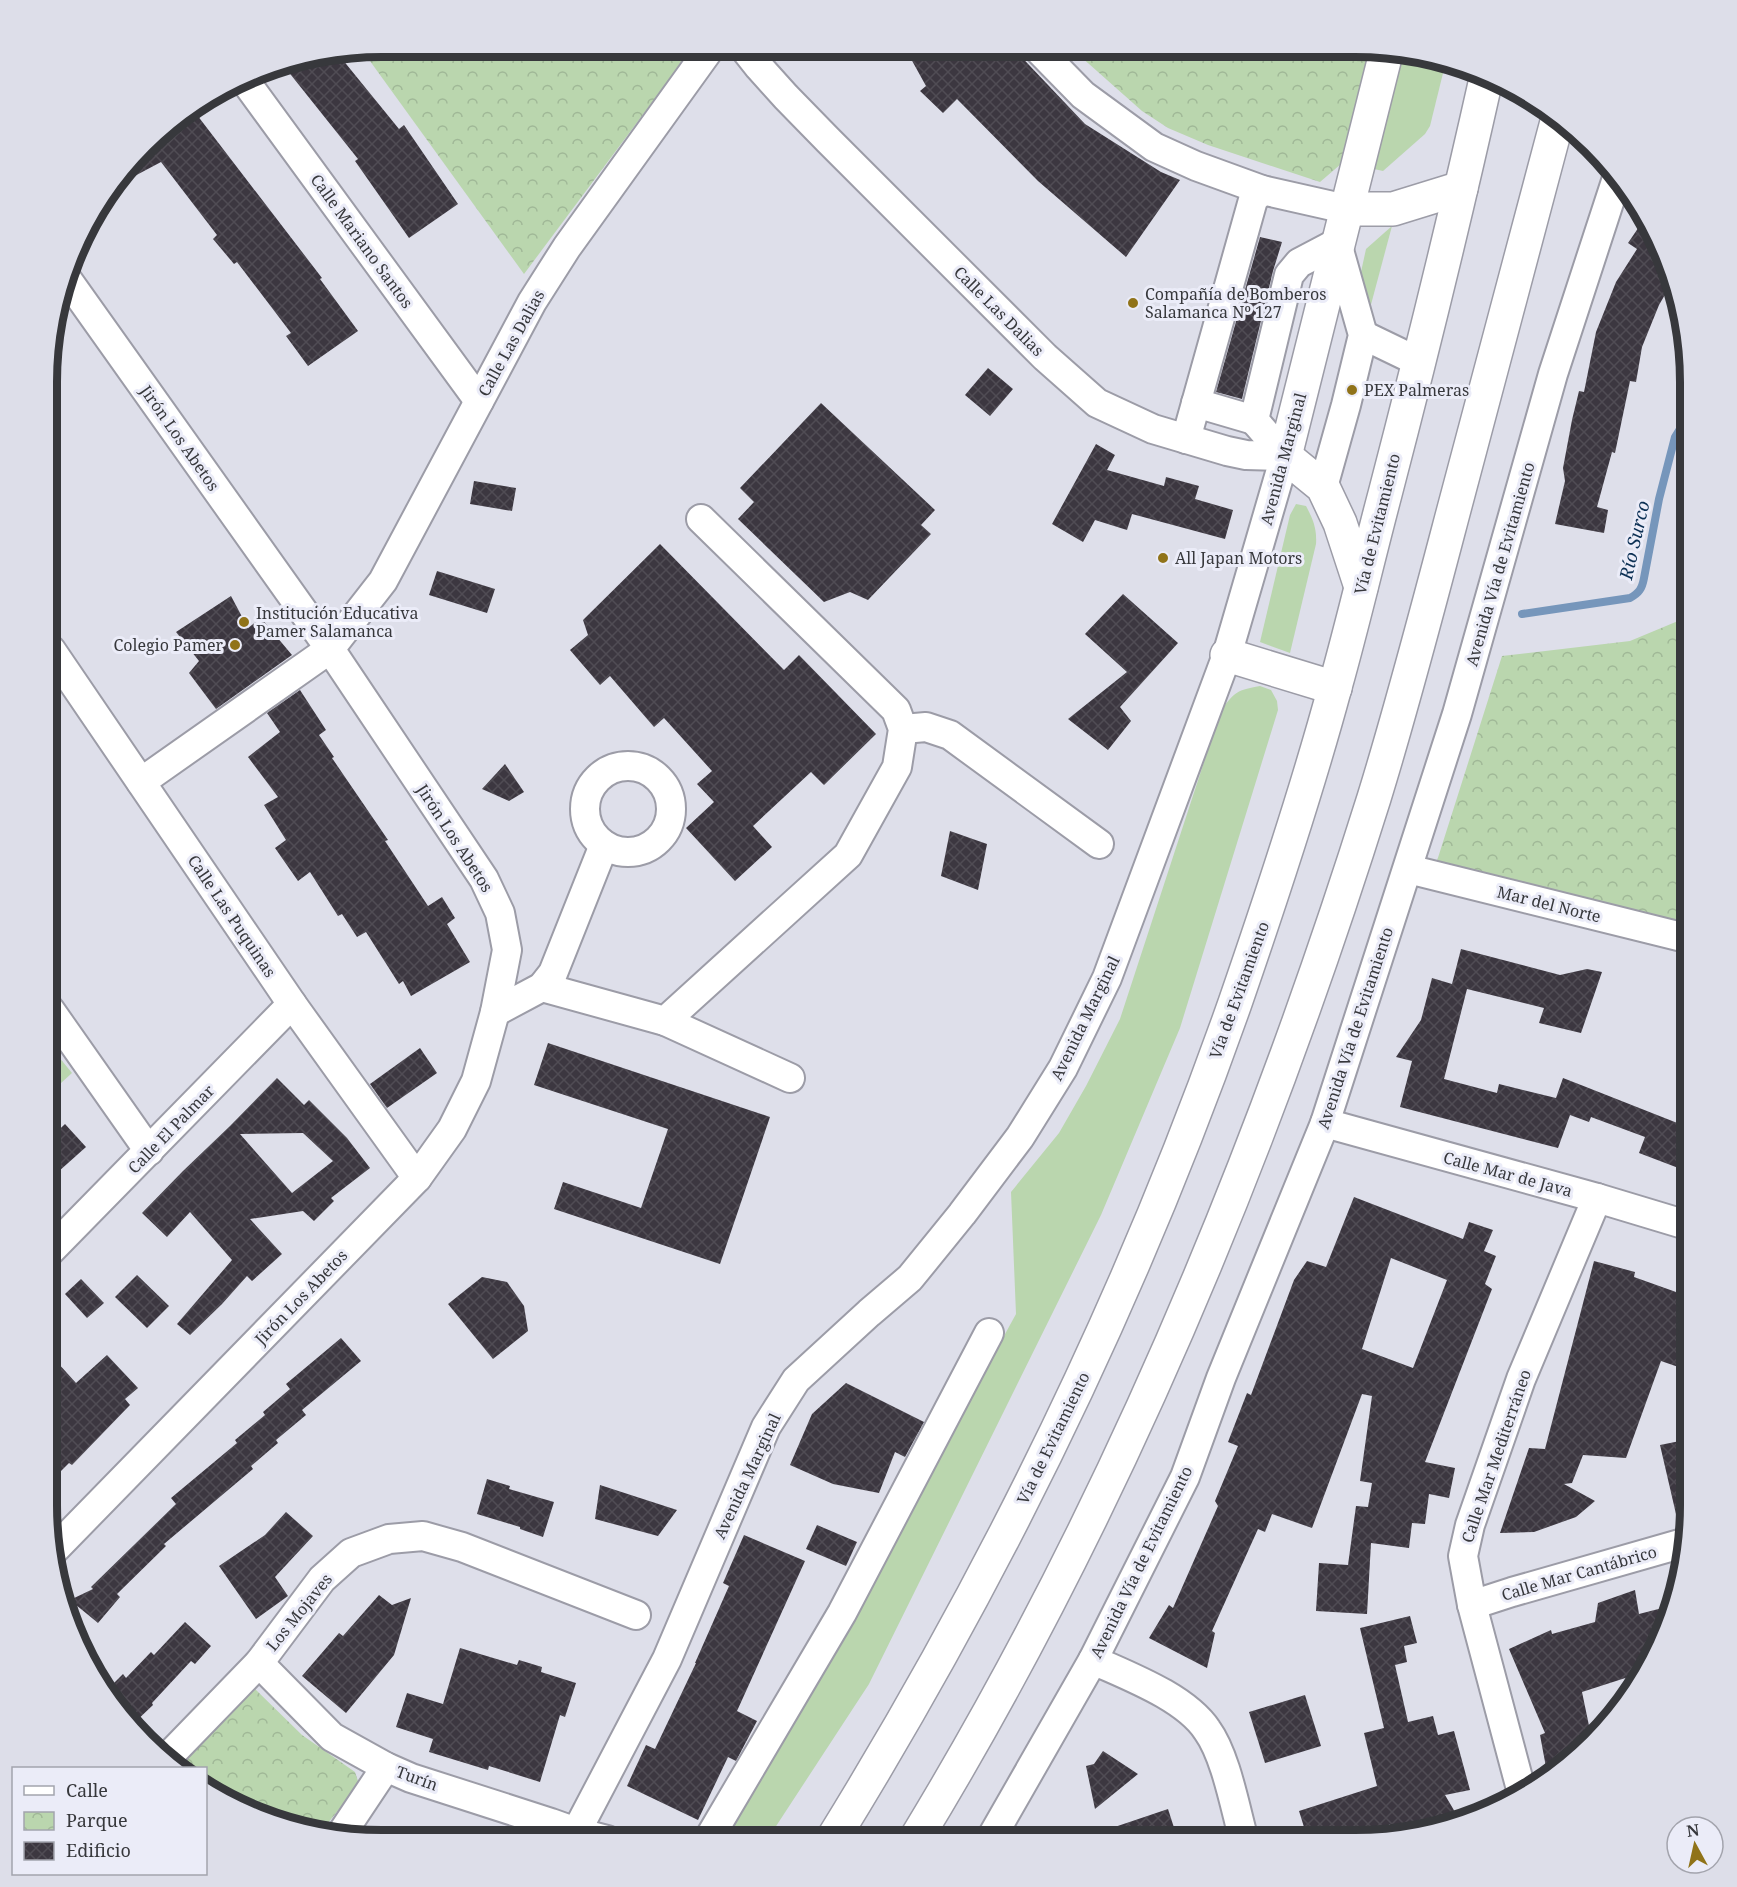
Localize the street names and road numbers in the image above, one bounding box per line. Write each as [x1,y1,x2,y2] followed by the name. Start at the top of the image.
[306,169,418,313] street label: Calle Mariano Santos
[949,261,1049,361] street label: Calle Las Dalias
[473,286,549,400] street label: Calle Las Dalias
[135,380,225,495] street label: Jirón Los Abetos
[1255,390,1311,528] street label: Avenida Marginal
[1349,451,1405,597] street label: Vía de Evitamiento
[1460,459,1540,669] street label: Avenida Vía de Evitamiento
[411,779,498,896] street label: Jirón Los Abetos
[183,850,281,982] street label: Calle Las Puquinas
[1495,880,1603,928] street label: Mar del Norte
[1204,918,1274,1062] street label: Vía de Evitamiento
[1312,924,1398,1132] street label: Avenida Vía de Evitamiento
[1045,952,1125,1084] street label: Avenida Marginal
[123,1079,219,1178] street label: Calle El Palmar
[1441,1146,1575,1202] street label: Calle Mar de Java
[249,1245,352,1350] street label: Jirón Los Abetos
[1456,1366,1536,1546] street label: Calle Mar Mediterráneo
[1011,1368,1095,1508] street label: Vía de Evitamiento
[708,1410,786,1542] street label: Avenida Marginal
[1085,1462,1197,1662] street label: Avenida Vía de Evitamiento
[1499,1540,1659,1606] street label: Calle Mar Cantábrico
[261,1569,337,1655] street label: Los Mojaves
[393,1760,441,1796] street label: Turín

